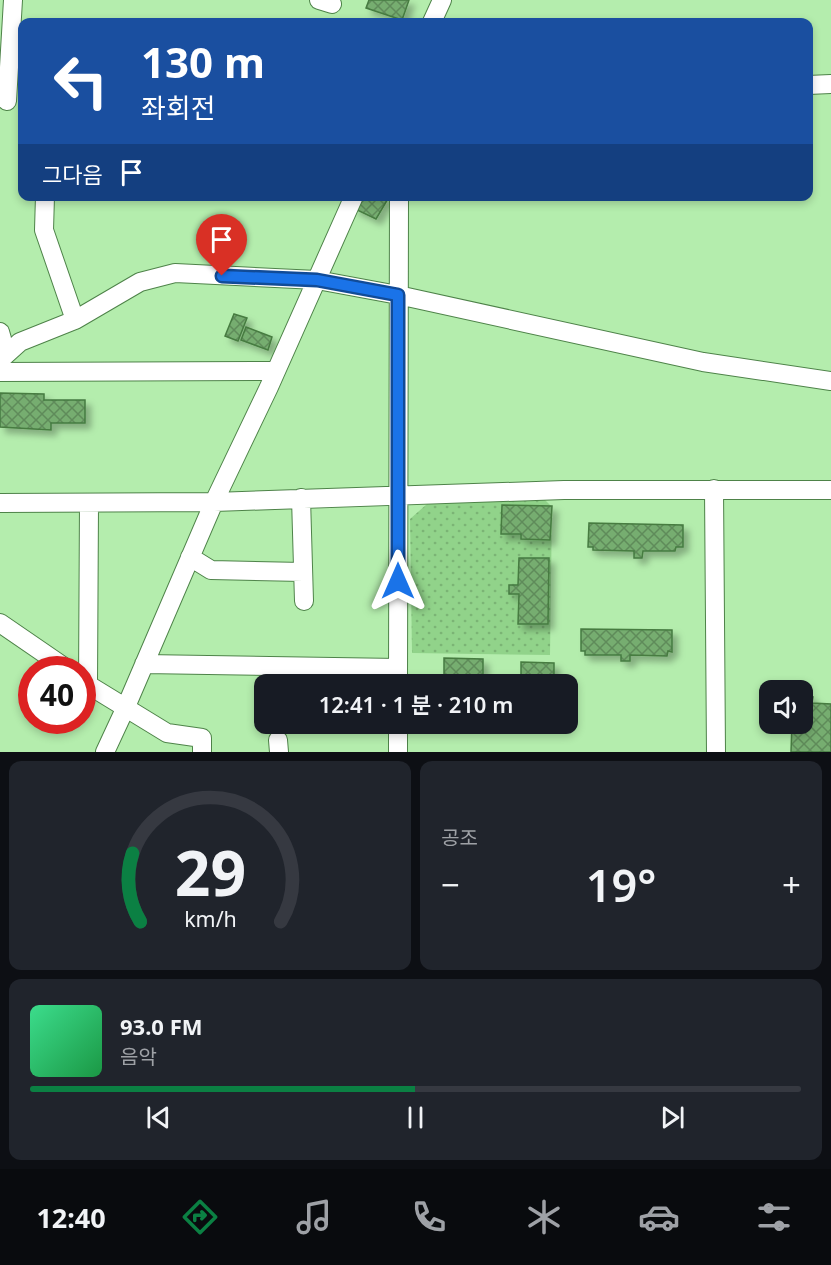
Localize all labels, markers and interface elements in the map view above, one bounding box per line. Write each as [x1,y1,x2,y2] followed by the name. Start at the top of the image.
[141,33,265,90] text: 130 m
[42,42,120,120] icon: left
[141,89,216,126] text: 좌회전
[115,156,148,189] icon: arrive
[42,159,103,189] text: 그다음
[196,214,247,276] pin
[205,223,238,256] icon: arrive
[366,549,430,613] position arrow
[18,656,96,734] speed limit sign: 40
[759,680,813,734] map controls
[759,680,813,734] button: sound
[319,689,513,719] text: 12:41 · 1 분 · 210 m
[441,824,478,851] text: 공조
[174,829,246,914] text: 29
[586,854,656,915] text: 19°
[441,862,460,907] text: −
[782,862,801,907] text: +
[184,905,236,934] text: km/h
[120,1011,202,1041] text: 93.0 FM
[120,1043,157,1070] text: 음악
[142,1101,175,1134] icon: previous
[399,1101,432,1134] icon: pause
[656,1101,689,1134] icon: next
[179,1196,221,1238] icon: directions
[293,1196,335,1238] icon: music
[408,1196,450,1238] icon: phone
[523,1196,565,1238] icon: climate
[638,1196,680,1238] icon: car
[753,1196,795,1238] icon: filters
[36,1199,106,1236] text: 12:40

